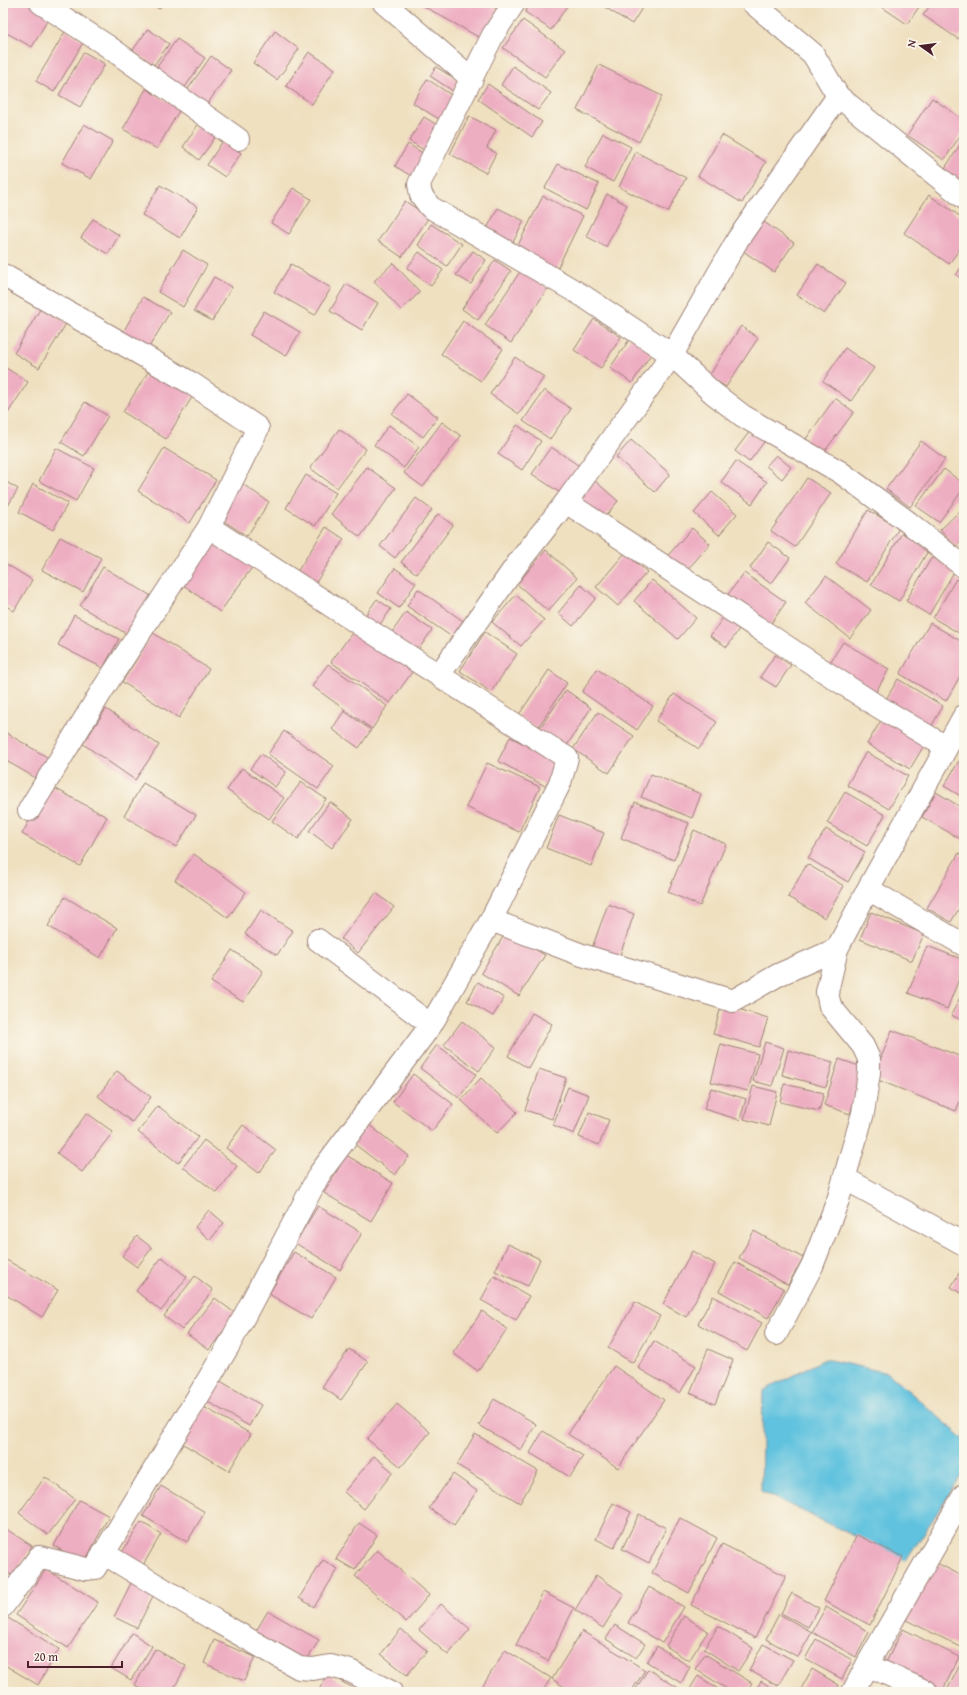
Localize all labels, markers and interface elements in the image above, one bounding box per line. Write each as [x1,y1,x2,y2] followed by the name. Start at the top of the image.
[901,26,941,66] north arrow
[903,37,920,49] text: N
[28,1643,122,1669] scale bar
[34,1648,58,1665] text: 20 m

